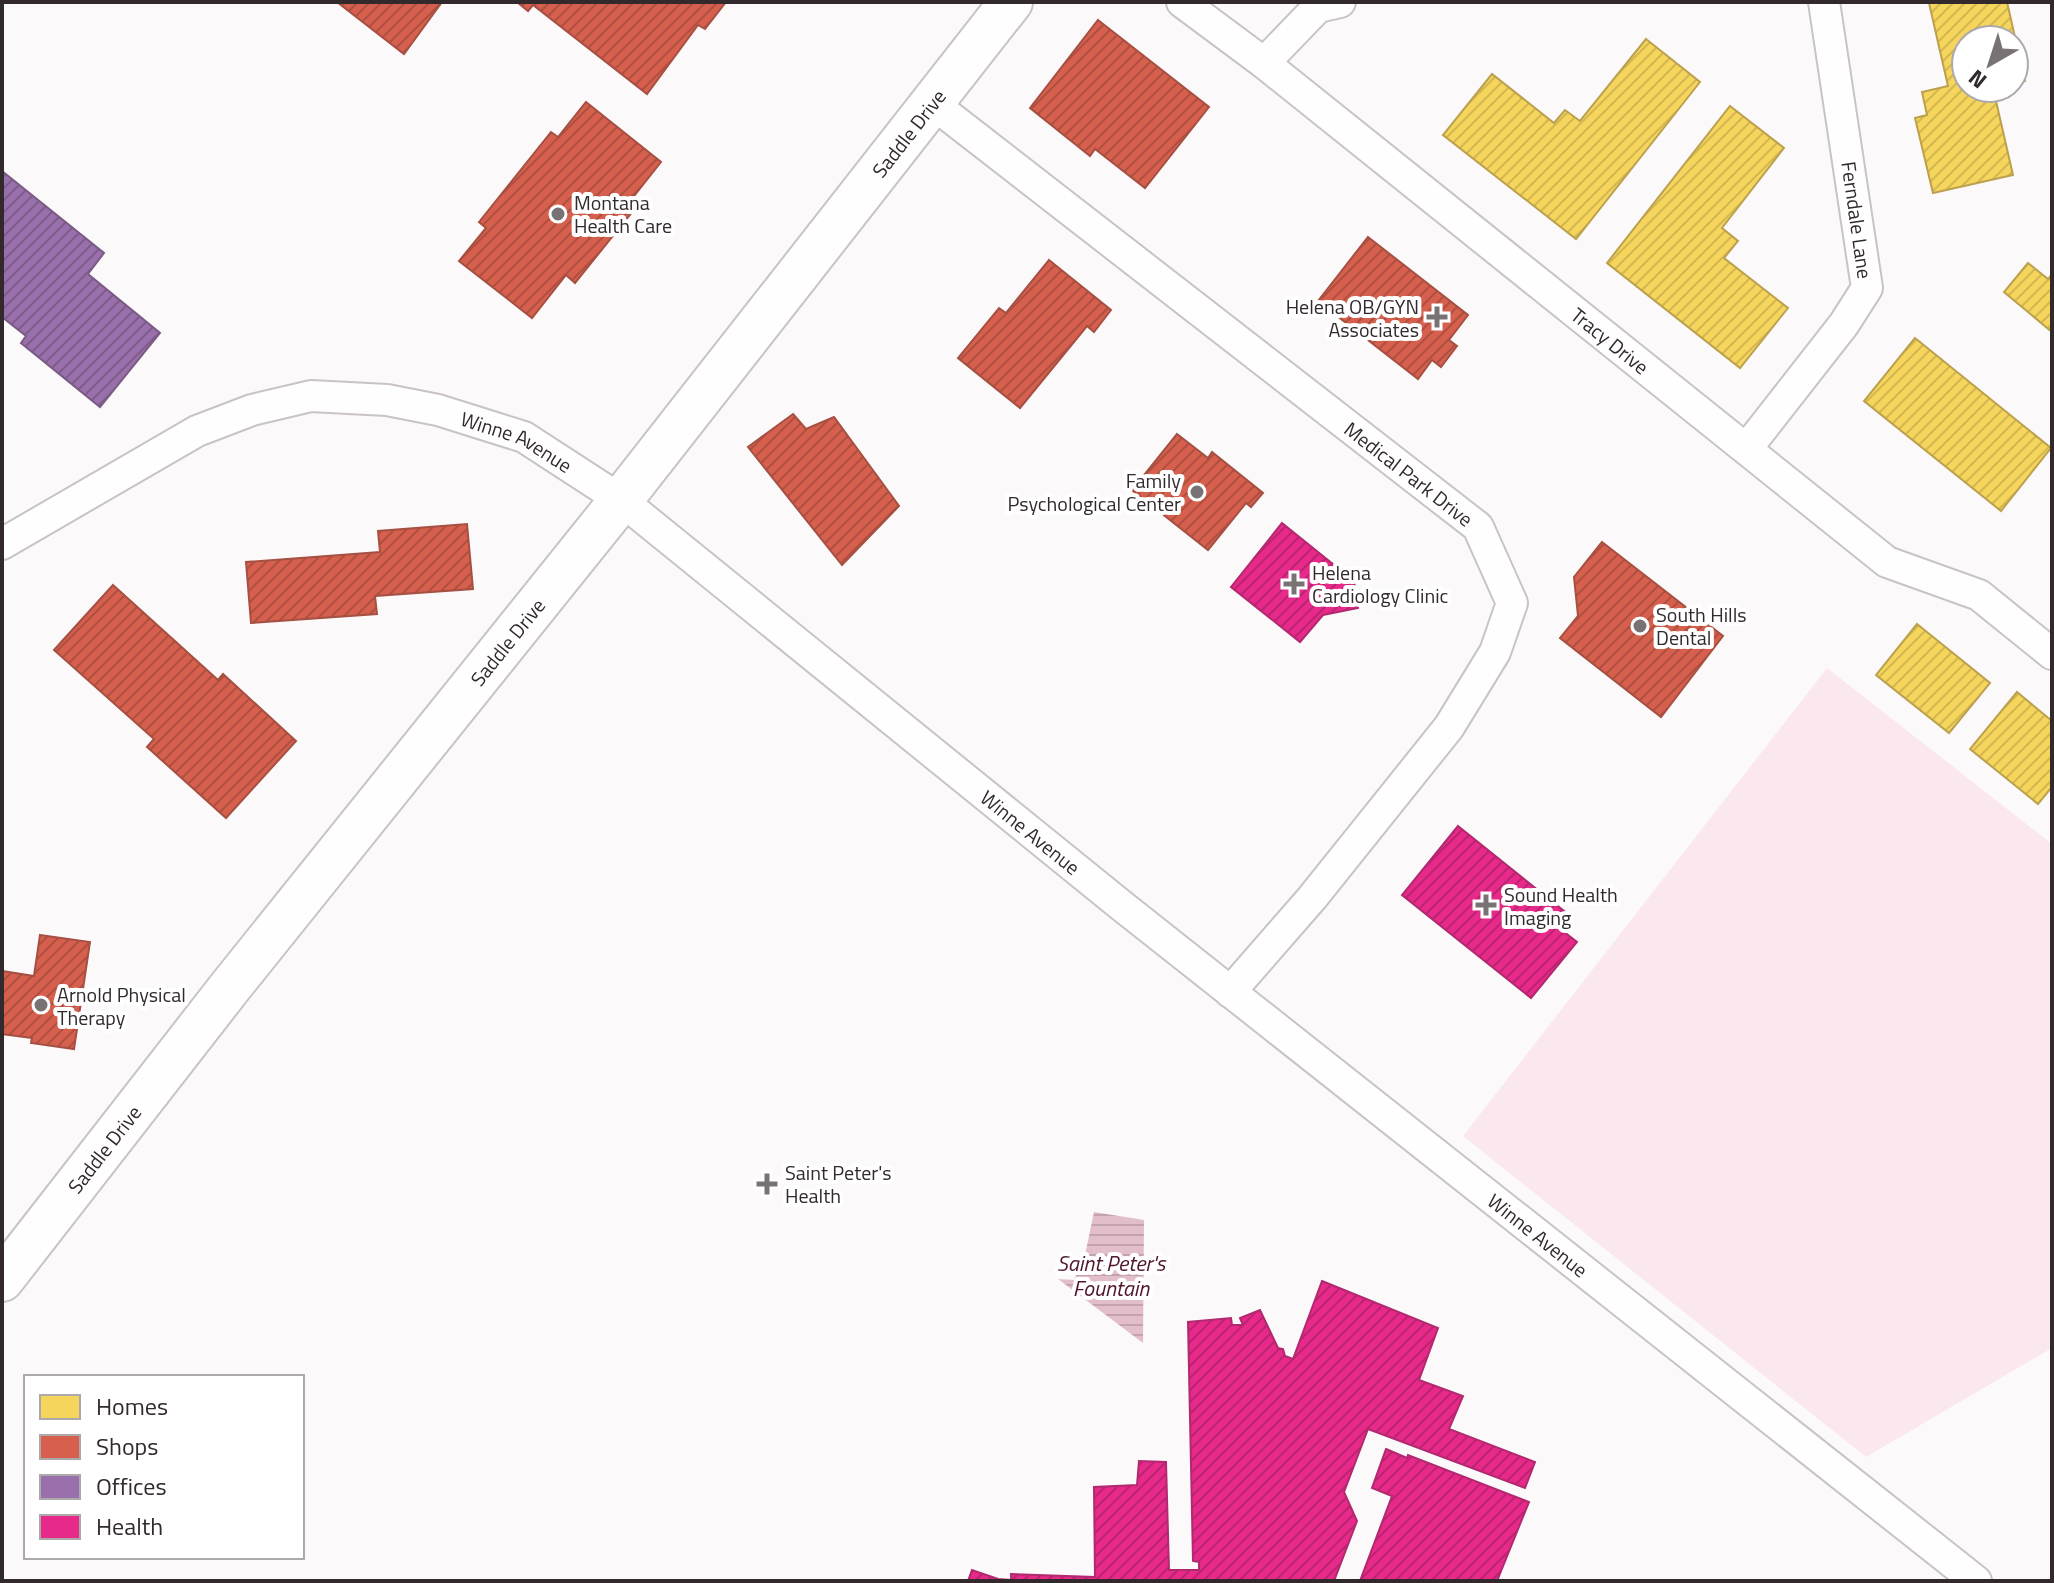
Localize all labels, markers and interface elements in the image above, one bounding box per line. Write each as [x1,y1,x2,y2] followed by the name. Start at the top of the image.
[1950,24,2030,104] north arrow
[1961,62,1994,98] text: N
[864,82,953,184] street label: Saddle Drive
[1833,159,1881,281] street label: Ferndale Lane
[574,187,672,241] place label: Montana Health Care
[549,205,567,223] marker: Montana Health Care
[1286,291,1419,345] place label: Helena OB/GYN Associates
[1565,299,1656,381] street label: Tracy Drive
[1426,306,1448,328] marker: Helena OB/GYN Associates
[457,403,579,480] street label: Winne Avenue
[1338,413,1480,534] street label: Medical Park Drive
[1007,465,1181,519] place label: Family Psychological Center
[1188,483,1206,501] marker: Family Psychological Center
[1312,557,1448,611] place label: Helena Cardiology Clinic
[1283,573,1305,595] marker: Helena Cardiology Clinic
[462,591,552,692] street label: Saddle Drive
[1656,599,1747,653] place label: South Hills Dental
[1631,617,1649,635] marker: South Hills Dental
[974,782,1087,882] street label: Winne Avenue
[1504,879,1618,933] place label: Sound Health Imaging
[1475,894,1497,916] marker: Sound Health Imaging
[57,979,186,1033] place label: Arnold Physical Therapy
[32,996,50,1014] marker: Arnold Physical Therapy
[59,1098,148,1200] street label: Saddle Drive
[785,1157,892,1211] place label: Saint Peter's Health
[756,1173,778,1195] marker: Saint Peter's Health
[1481,1185,1595,1284] street label: Winne Avenue
[1057,1246,1167,1305] water label: Saint Peter's Fountain
[24,1375,304,1559] legend
[96,1388,168,1424] text: Homes
[96,1428,158,1464] text: Shops
[96,1468,167,1504] text: Offices
[96,1508,163,1544] text: Health

